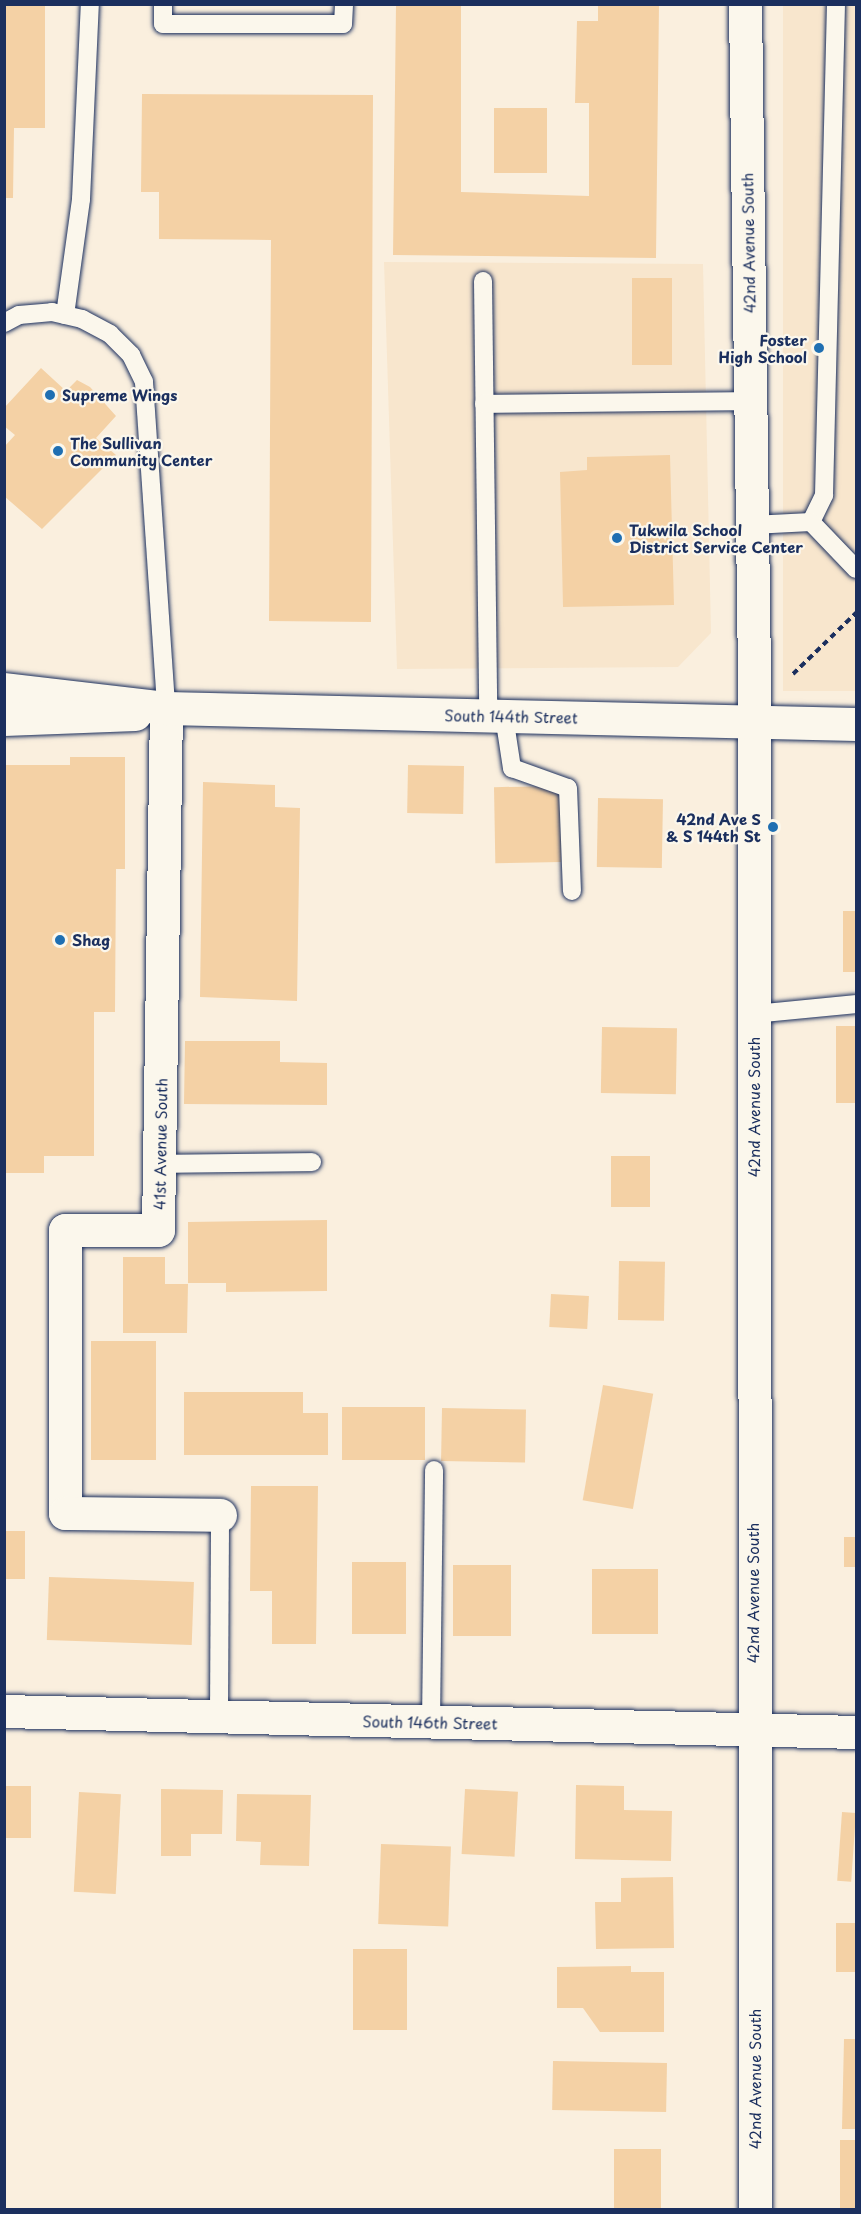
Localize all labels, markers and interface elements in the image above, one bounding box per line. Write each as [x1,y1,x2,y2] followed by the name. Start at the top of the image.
[738,173,758,313] street label: 42nd Avenue South
[718,330,807,365] place label: Foster High School
[812,341,826,355] marker: Foster High School
[62,386,179,404] place label: Supreme Wings
[43,388,57,402] marker: Supreme Wings
[70,433,214,468] place label: The Sullivan Community Center
[51,444,65,458] marker: The Sullivan Community Center
[629,520,803,555] place label: Tukwila School District Service Center
[610,531,624,545] marker: Tukwila School District Service Center
[443,706,579,726] street label: South 144th Street
[666,809,761,844] place label: 42nd Ave S & S 144th St
[766,820,780,834] marker: 42nd Ave S & S 144th St
[72,931,110,949] place label: Shag
[53,933,67,947] marker: Shag
[745,1037,763,1177] street label: 42nd Avenue South
[150,1078,170,1210] street label: 41st Avenue South
[744,1523,762,1663] street label: 42nd Avenue South
[361,1712,499,1732] street label: South 146th Street
[746,2009,764,2149] street label: 42nd Avenue South

